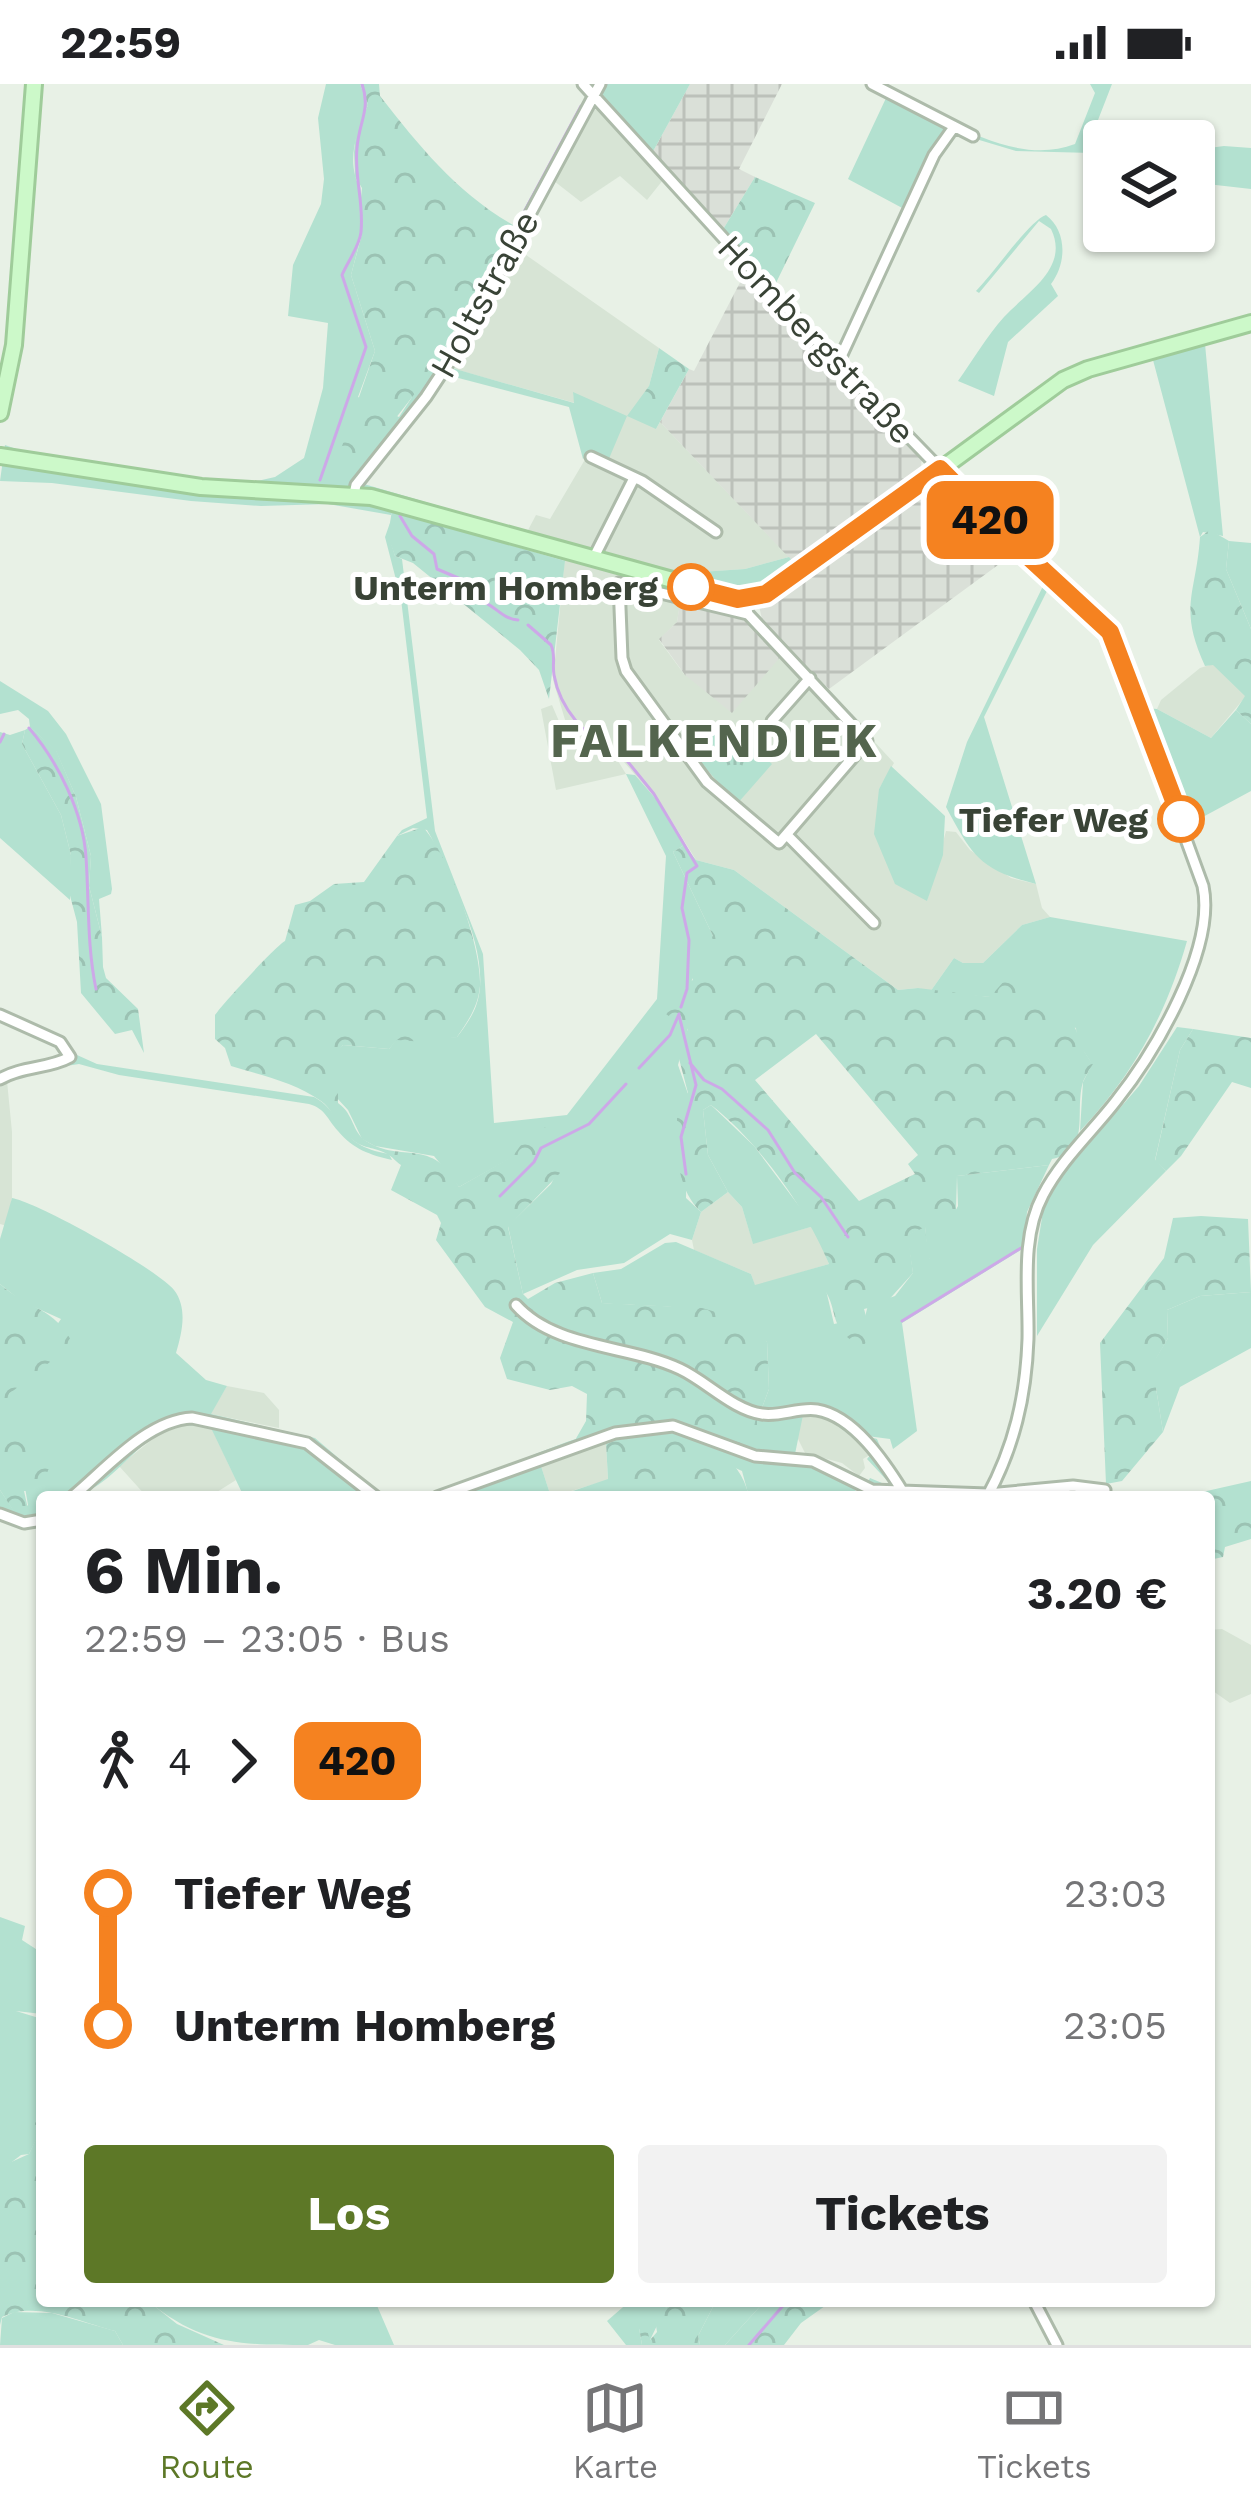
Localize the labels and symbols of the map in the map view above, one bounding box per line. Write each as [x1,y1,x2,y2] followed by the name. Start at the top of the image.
[422,204,548,385] street label: Holtstraße
[709,227,924,453] street label: Hombergstraße
[921,481,1059,559] line badge: 420
[669,565,713,609] marker: Unterm Homberg
[353,567,659,609] place label: Unterm Homberg
[550,712,880,769] district label: FALKENDIEK
[1159,797,1203,841] marker: Tiefer Weg
[959,799,1149,841] place label: Tiefer Weg

